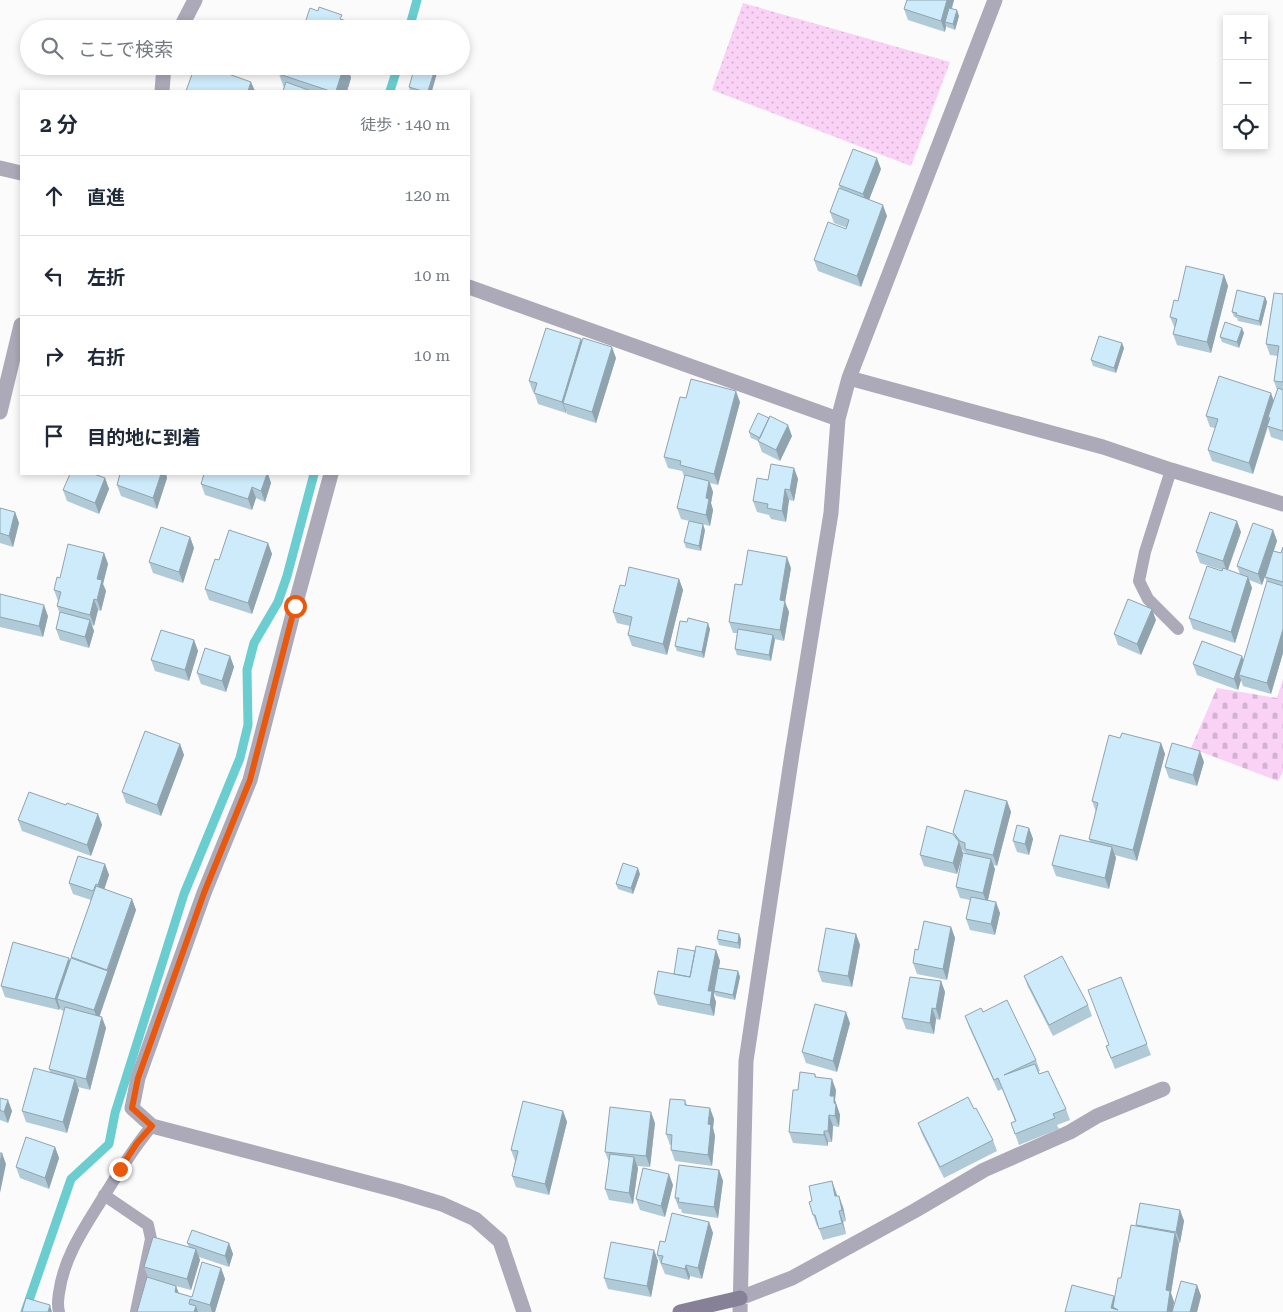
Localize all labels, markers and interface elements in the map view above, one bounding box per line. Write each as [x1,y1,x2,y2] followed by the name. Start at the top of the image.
[1223,15,1268,150] map controls
[1223,15,1268,60] button: +
[20,20,470,75] search box
[38,34,66,62] icon: search
[78,38,173,61] text: ここで検索
[1223,60,1268,105] button: −
[1223,105,1268,150] button: locate
[40,113,78,137] text: 2 分
[360,115,450,134] text: 徒歩 · 140 m
[40,182,68,210] icon: ahead
[87,186,125,209] text: 直進
[404,186,450,205] text: 120 m
[40,262,68,290] icon: left
[87,266,125,289] text: 左折
[413,266,450,285] text: 10 m
[40,342,68,370] icon: right
[87,346,125,369] text: 右折
[413,346,450,365] text: 10 m
[40,422,68,450] icon: arrive
[87,426,201,449] text: 目的地に到着
[284,595,307,618] route start
[109,1158,132,1181] route end

